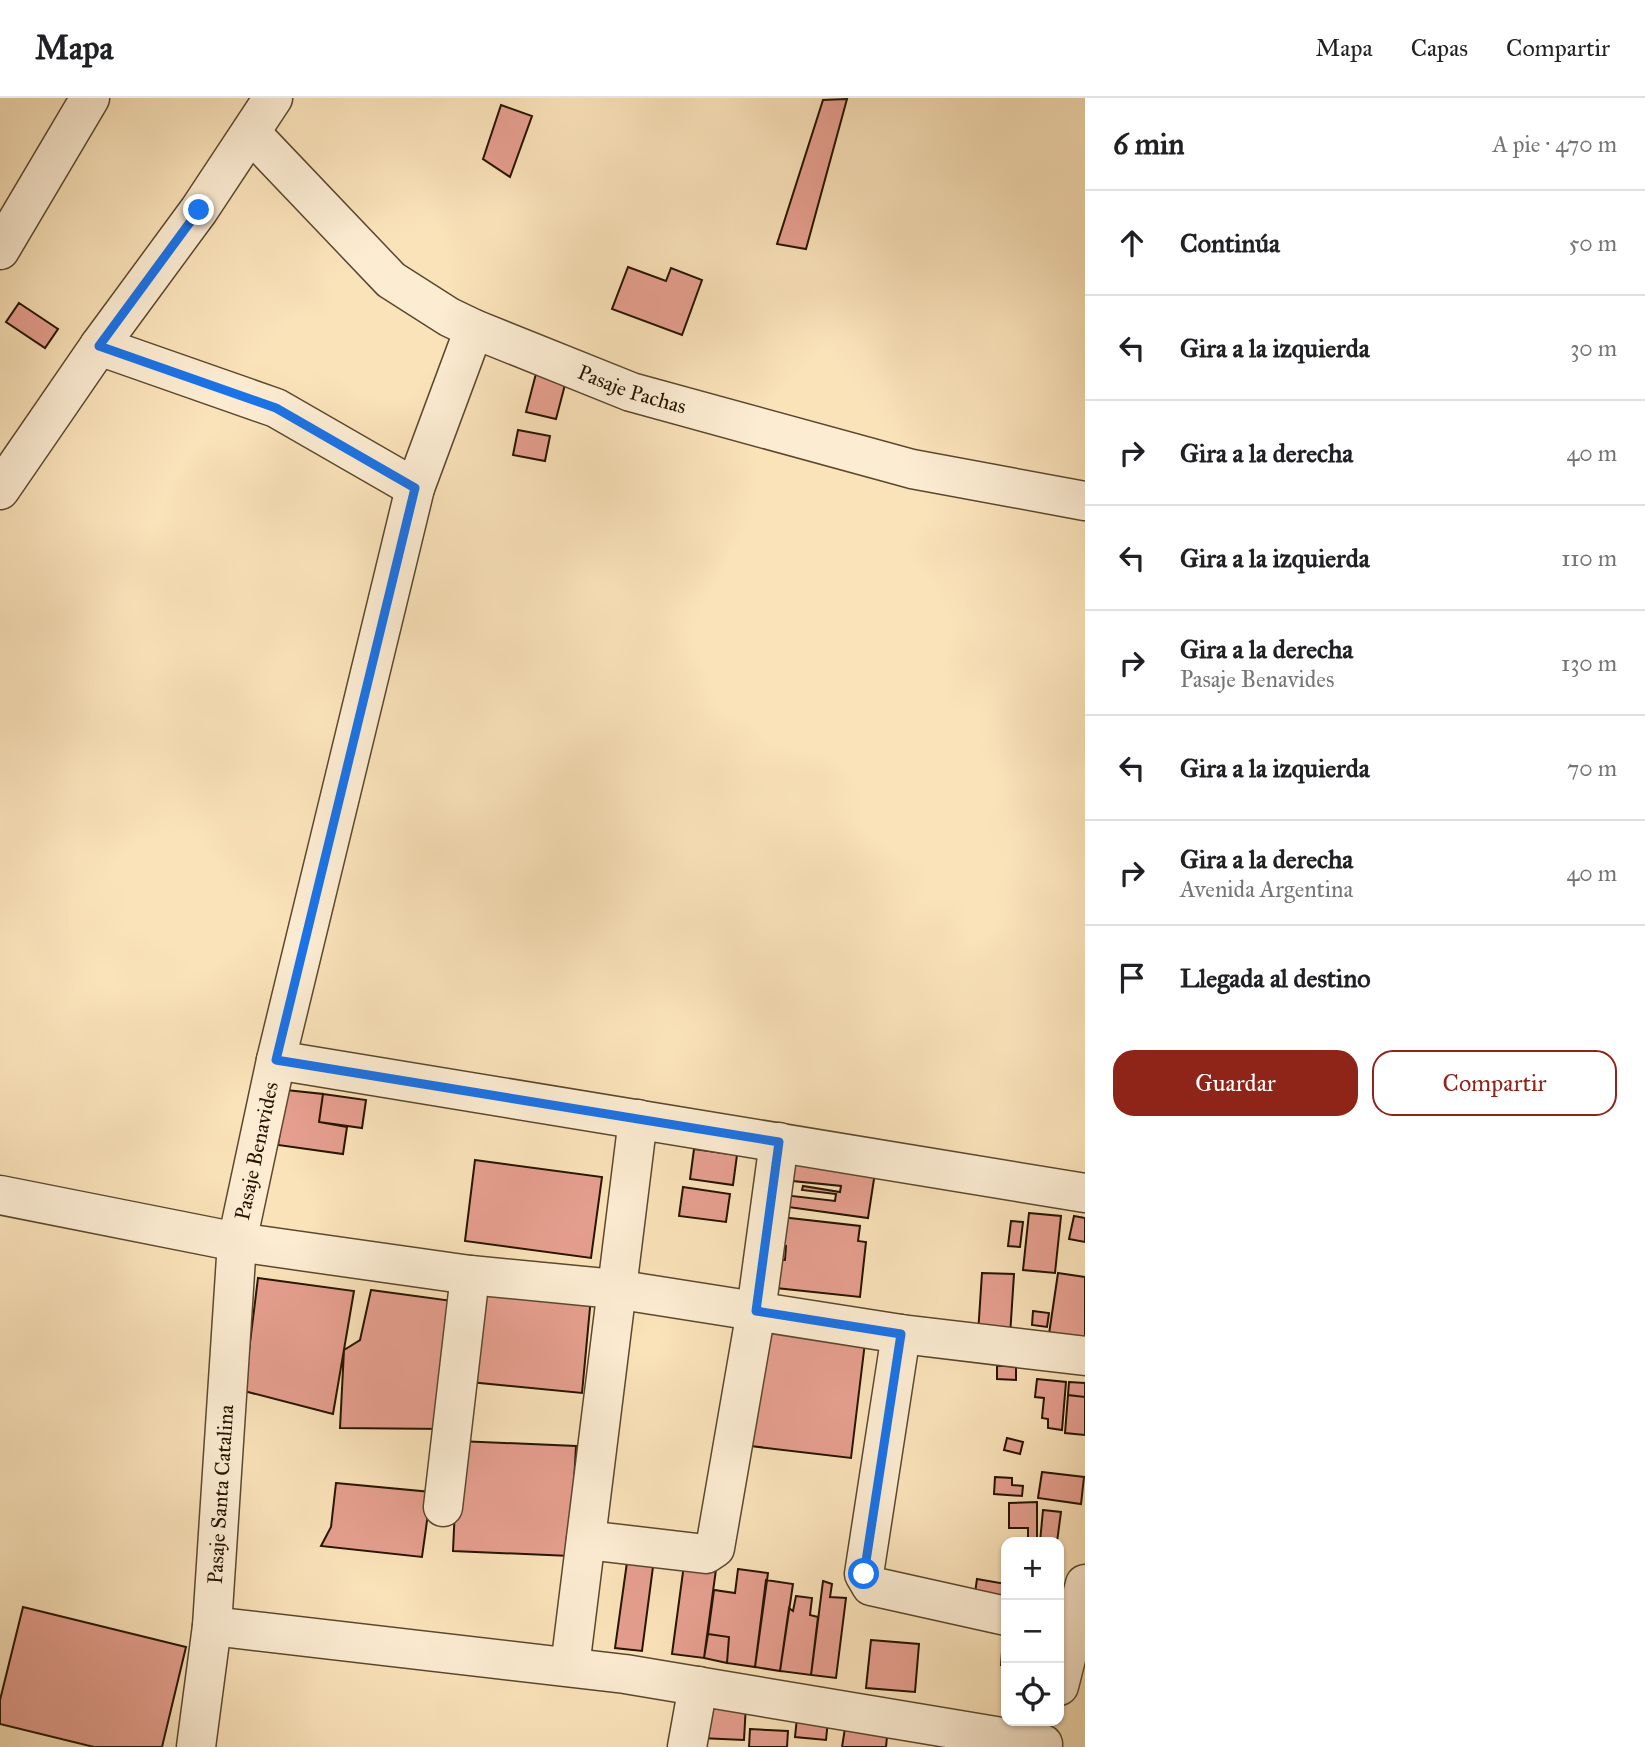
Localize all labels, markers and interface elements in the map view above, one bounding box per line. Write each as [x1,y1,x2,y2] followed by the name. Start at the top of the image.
[35,28,113,68] text: Mapa
[1316,33,1373,63] text: Mapa
[1411,33,1468,63] text: Capas
[1506,33,1610,63] text: Compartir
[1113,126,1185,162] text: 6 min
[1493,130,1617,158] text: A pie · 470 m
[183,194,214,225] route end
[1113,224,1151,262] icon: ahead
[1180,227,1280,259] text: Continúa
[1569,229,1617,257] text: 50 m
[1113,329,1151,367] icon: left
[1180,332,1370,364] text: Gira a la izquierda
[1570,334,1617,362] text: 30 m
[574,359,689,420] street label: Pasaje Pachas
[1113,434,1151,472] icon: right
[1180,437,1353,469] text: Gira a la derecha
[1567,439,1617,467] text: 40 m
[1113,539,1151,577] icon: left
[1180,542,1370,574] text: Gira a la izquierda
[1561,544,1617,572] text: 110 m
[1180,633,1353,665] text: Gira a la derecha
[1113,644,1151,682] icon: right
[1561,649,1617,677] text: 130 m
[1180,665,1334,693] text: Pasaje Benavides
[1113,749,1151,787] icon: left
[1180,752,1370,784] text: Gira a la izquierda
[1567,754,1617,782] text: 70 m
[1180,843,1353,875] text: Gira a la derecha
[1113,854,1151,892] icon: right
[1567,859,1617,887] text: 40 m
[1180,875,1353,903] text: Avenida Argentina
[1113,959,1151,997] icon: arrive
[1180,962,1371,994] text: Llegada al destino
[1113,1050,1358,1116] button: Guardar
[1372,1050,1617,1116] button: Compartir
[229,1079,284,1223] street label: Pasaje Benavides
[202,1404,239,1585] street label: Pasaje Santa Catalina
[1001,1537,1064,1726] map controls
[1001,1537,1064,1600] button: +
[848,1558,879,1589] route start
[1001,1600,1064,1663] button: −
[1001,1663,1064,1726] button: locate

